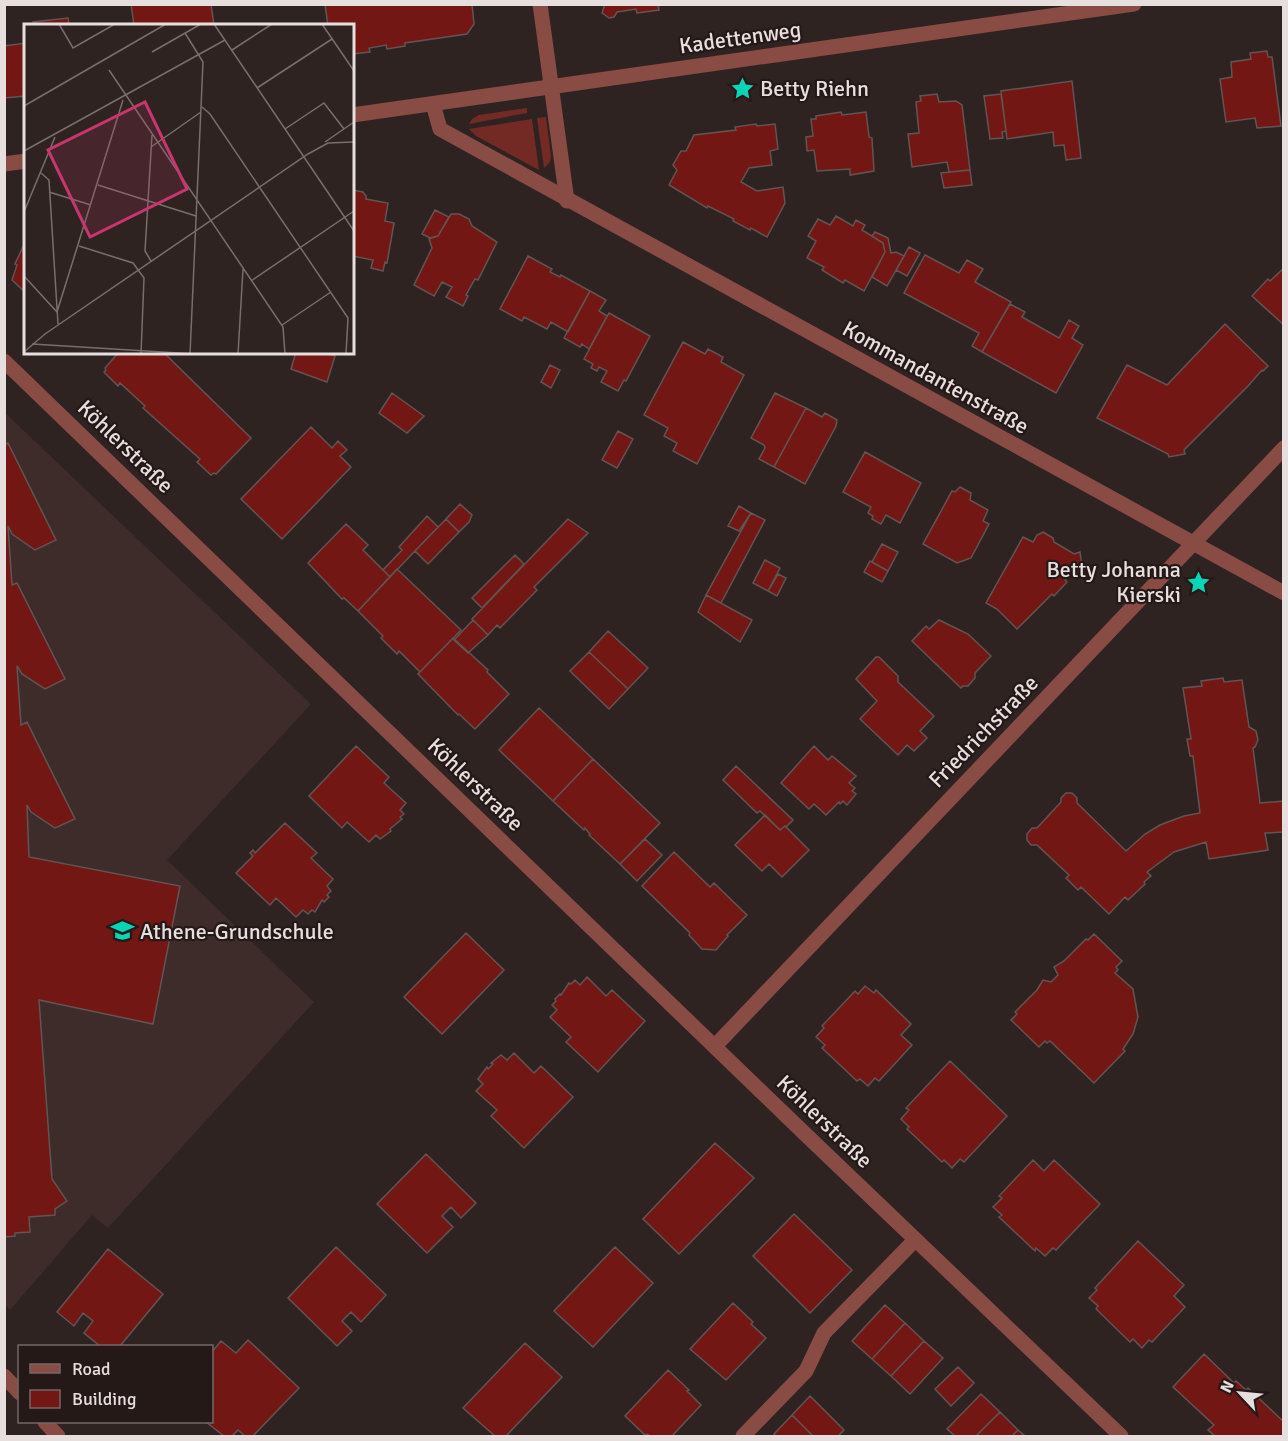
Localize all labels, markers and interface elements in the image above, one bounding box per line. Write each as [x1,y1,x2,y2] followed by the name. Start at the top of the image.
[677,16,803,59] street label: Kadettenweg
[24,24,354,354] inset map
[729,75,755,101] place icon: Betty Riehn
[760,75,869,102] place label: Betty Riehn
[838,315,1034,440] street label: Kommandantenstraße
[72,394,179,499] street label: Köhlerstraße
[1046,556,1181,608] place label: Betty Johanna Kierski
[1186,569,1212,595] place icon: Betty Johanna Kierski
[923,669,1044,793] street label: Friedrichstraße
[422,732,529,837] street label: Köhlerstraße
[109,918,135,944] school or university icon: Athene-Grundschule
[140,918,334,945] place label: Athene-Grundschule
[771,1069,878,1174] street label: Köhlerstraße
[18,1345,213,1423] legend
[72,1358,111,1380] text: Road
[1210,1363,1270,1423] north arrow
[1216,1377,1239,1396] text: N
[72,1388,136,1410] text: Building

